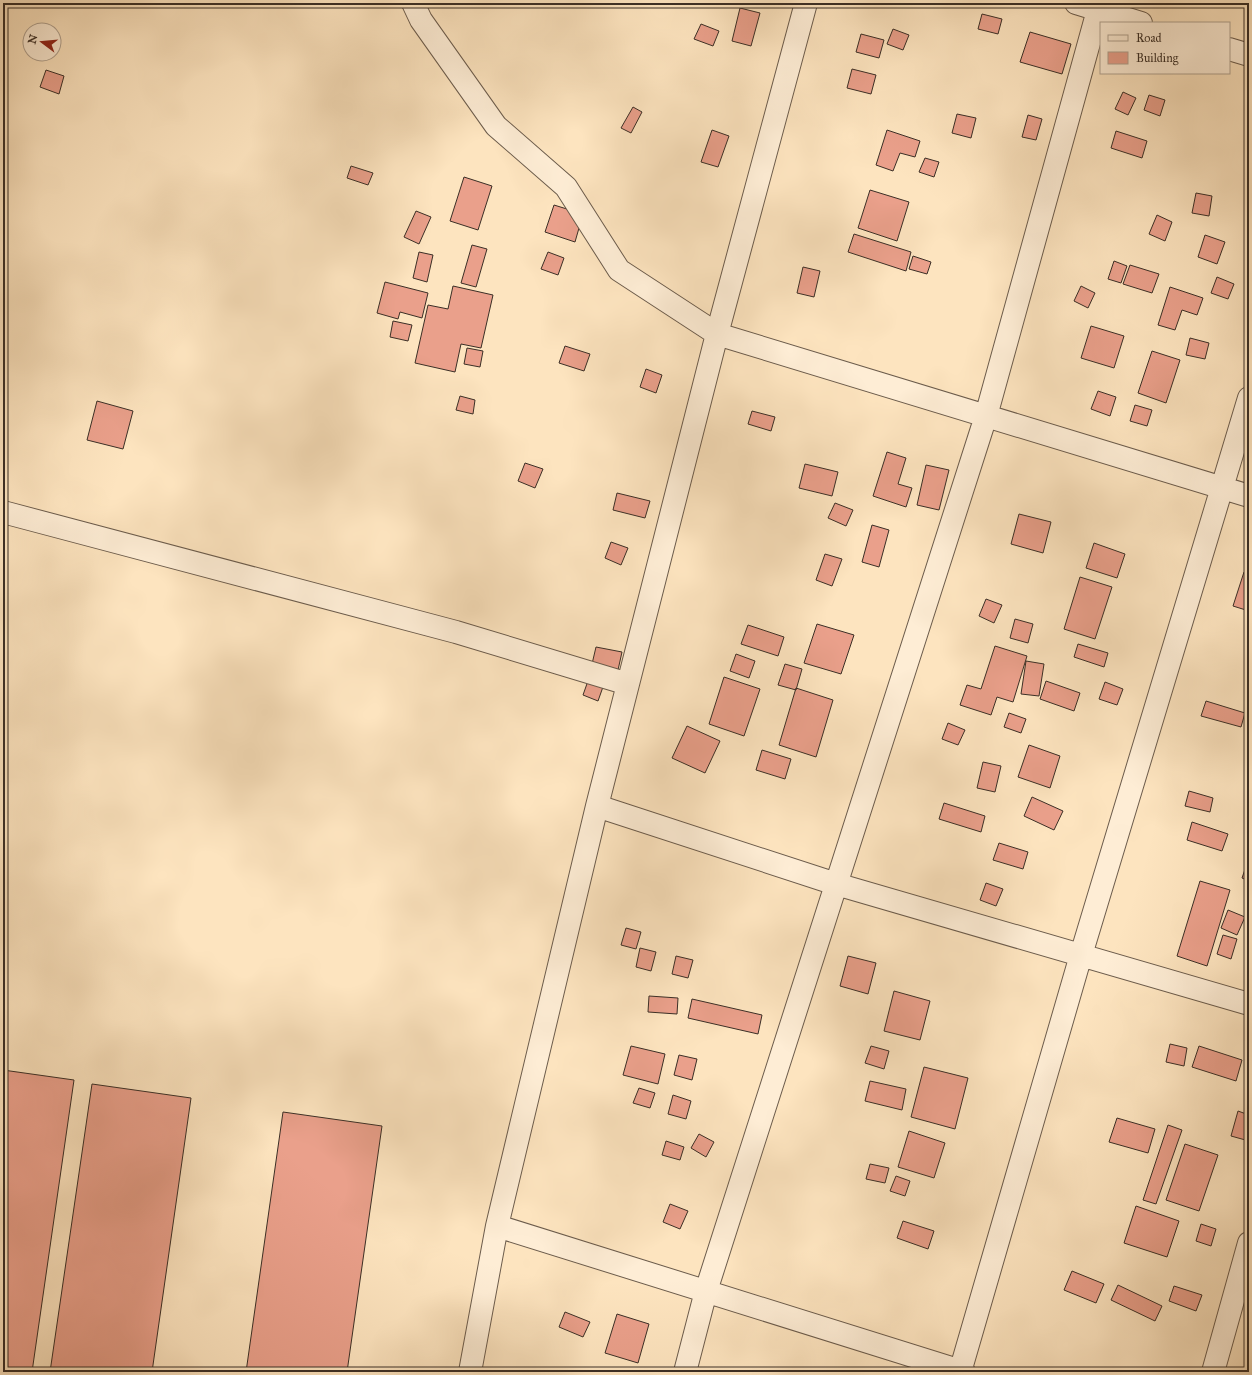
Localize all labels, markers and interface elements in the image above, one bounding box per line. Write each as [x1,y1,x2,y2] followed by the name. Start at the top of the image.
[22,22,62,62] north arrow
[1100,22,1230,74] legend
[1136,31,1162,45] text: Road
[25,32,41,46] text: N
[1136,51,1179,66] text: Building

